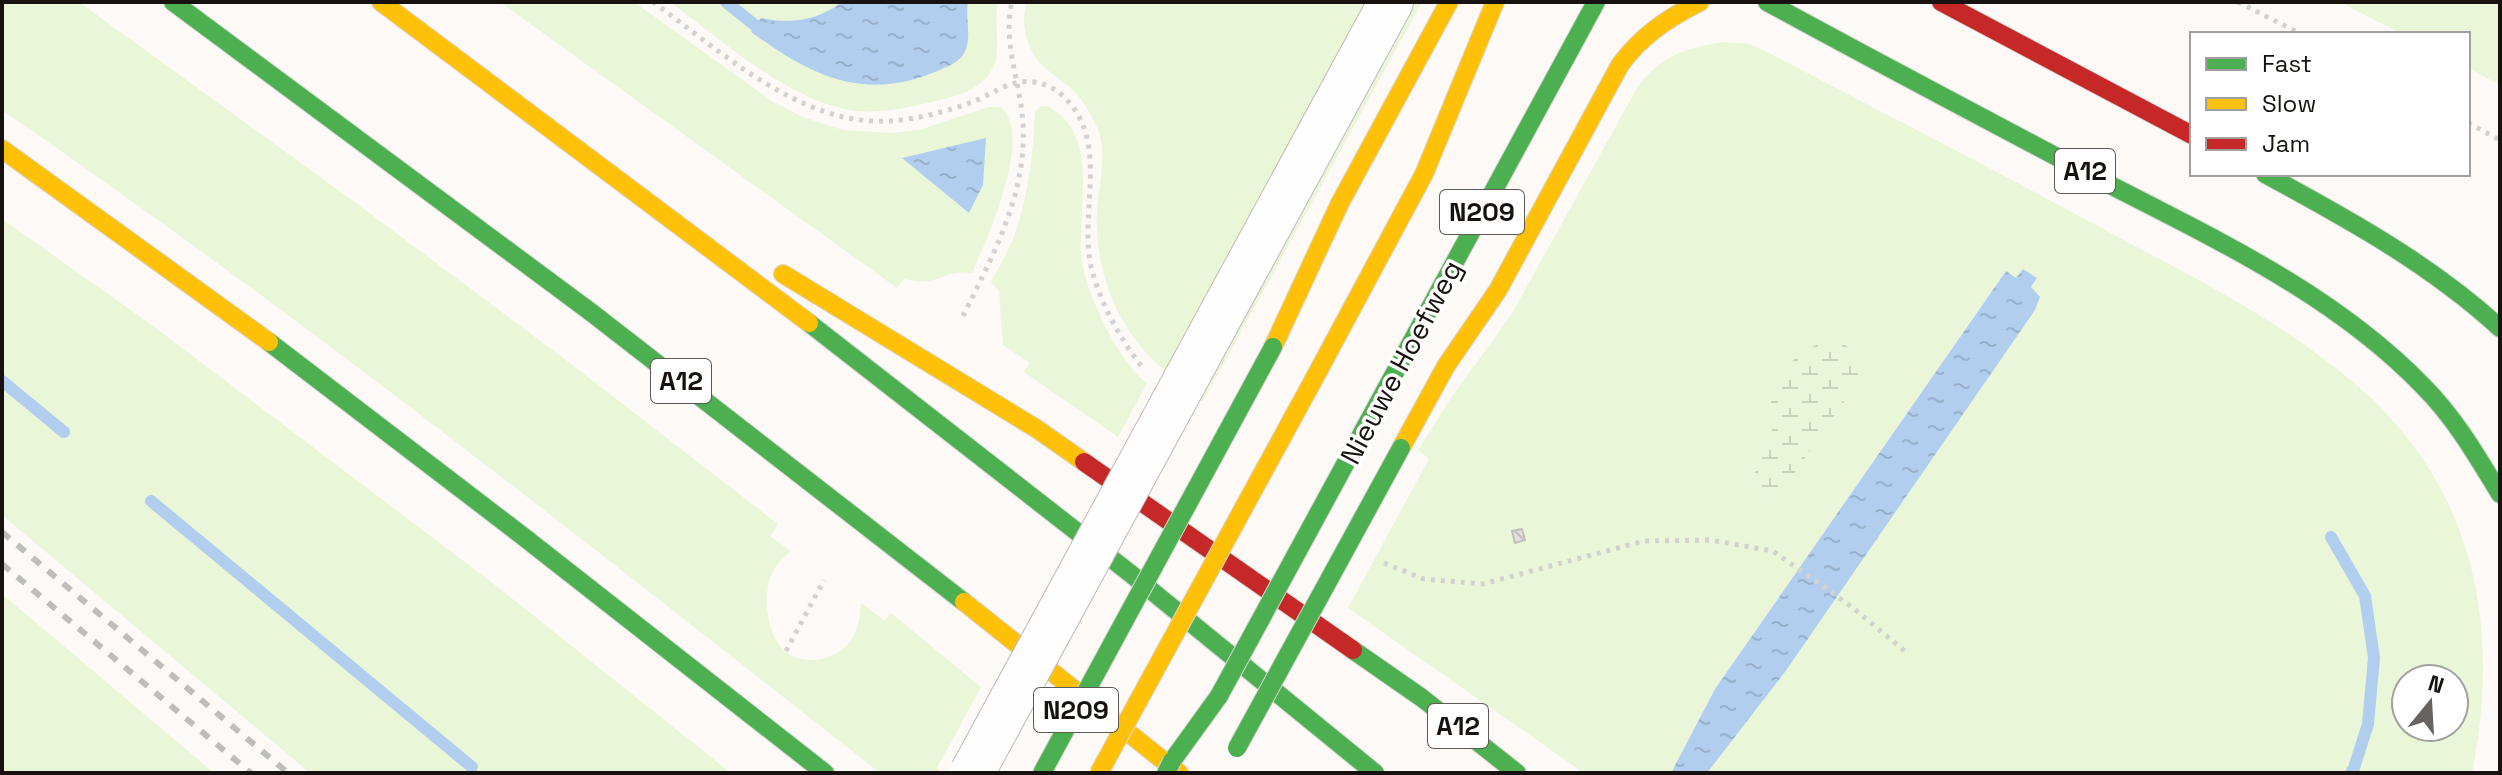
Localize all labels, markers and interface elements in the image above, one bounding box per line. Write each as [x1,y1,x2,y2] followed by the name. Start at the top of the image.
[2190,32,2470,176] legend
[2262,48,2312,79] text: Fast
[2262,88,2316,119] text: Slow
[2262,128,2310,159] text: Jam
[2055,149,2115,193] road number: A12
[1440,190,1524,234] road number: N209
[1332,254,1470,470] street label: Nieuwe Hoefweg
[651,359,711,403] road number: A12
[2390,663,2470,743] north arrow
[2425,668,2448,700] text: N
[1034,688,1118,732] road number: N209
[1428,704,1488,748] road number: A12

